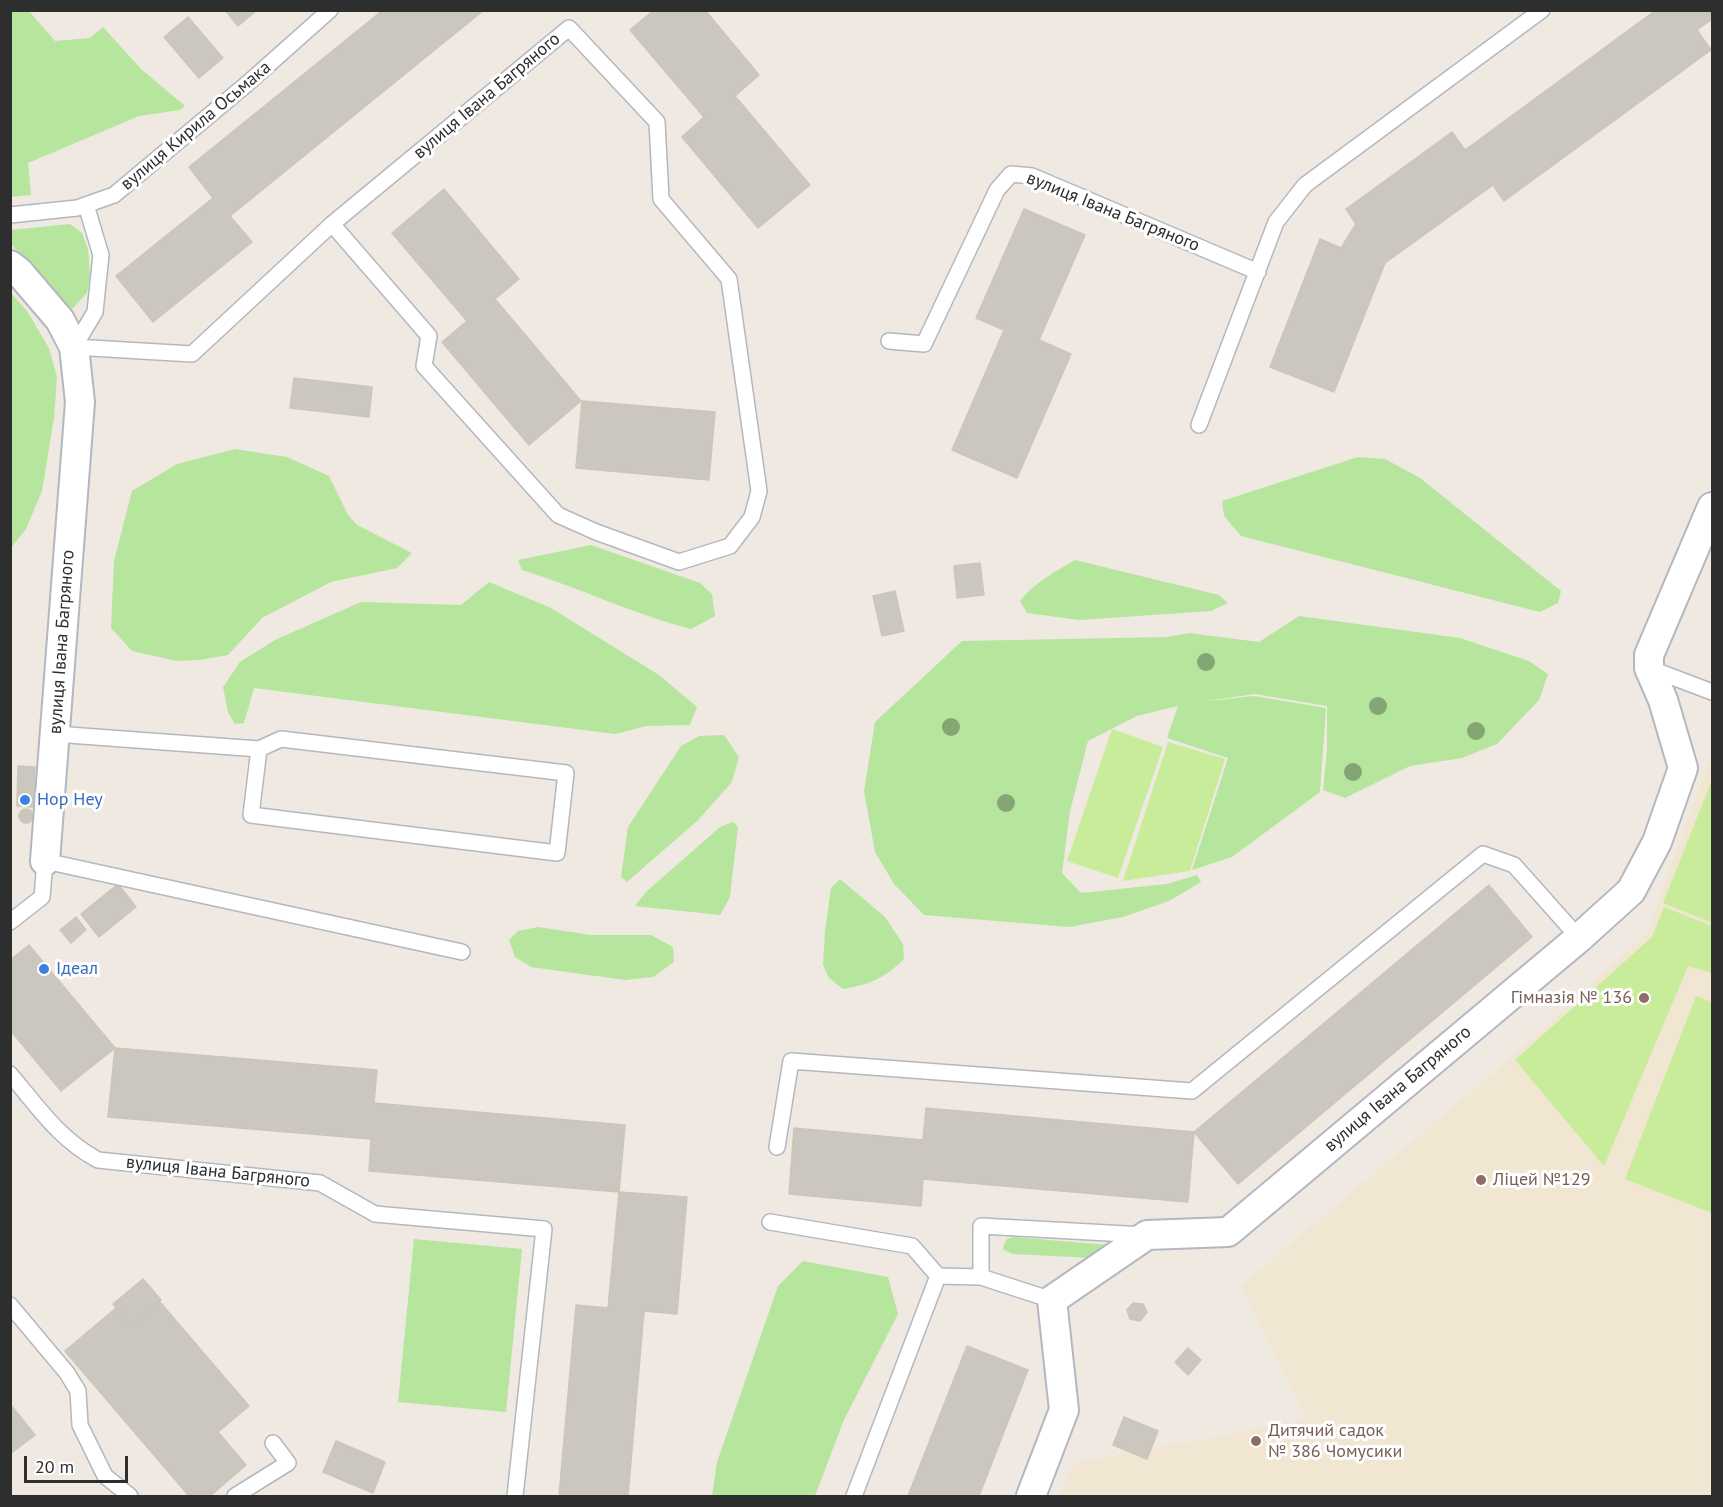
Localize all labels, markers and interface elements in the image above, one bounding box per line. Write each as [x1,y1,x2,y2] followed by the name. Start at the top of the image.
[409,28,565,164] street label: вулиця Івана Багряного
[117,57,275,195] street label: вулиця Кирила Осьмака
[1023,167,1203,257] street label: вулиця Івана Багряного
[45,549,79,735] street label: вулиця Івана Багряного
[37,789,103,811] place label: Hop Hey
[18,793,32,807] marker: Hop Hey
[56,958,98,980] place label: Ідеал
[37,962,51,976] marker: Ідеал
[1511,987,1632,1009] place label: Гімназія № 136
[1637,991,1651,1005] marker: Гімназія № 136
[1320,1021,1476,1157] street label: вулиця Івана Багряного
[125,1152,311,1192] street label: вулиця Івана Багряного
[1493,1169,1591,1191] place label: Ліцей №129
[1474,1173,1488,1187] marker: Ліцей №129
[1268,1420,1402,1462] place label: Дитячий садок № 386 Чомусики
[1249,1434,1263,1448] marker: Дитячий садок № 386 Чомусики
[27,1444,130,1482] scale bar
[35,1455,74,1478] text: 20 m

